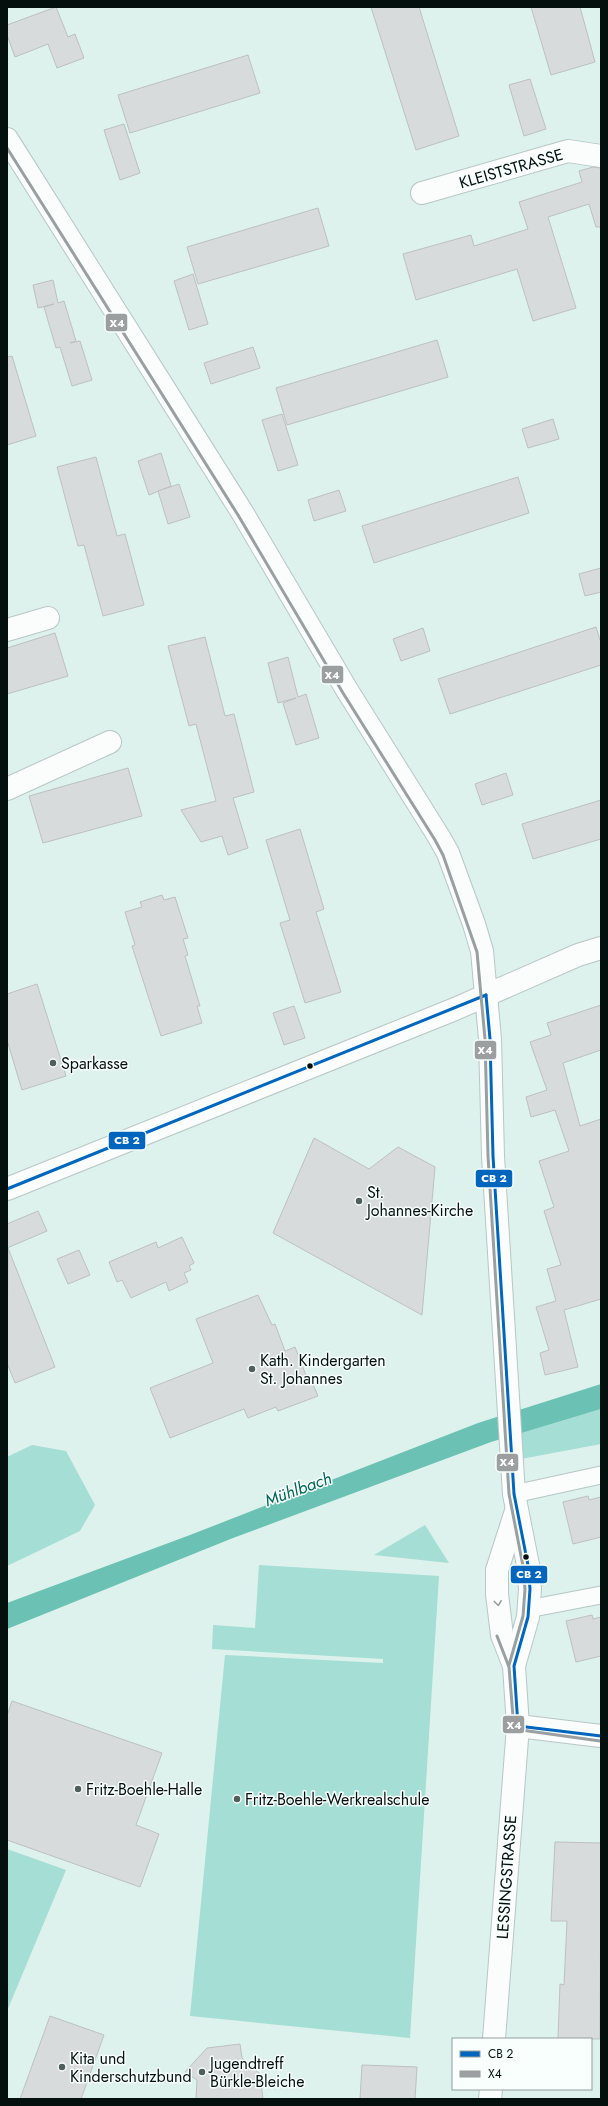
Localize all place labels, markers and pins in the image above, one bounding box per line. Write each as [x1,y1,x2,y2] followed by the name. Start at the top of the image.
[61,1052,128,1075] place label: Sparkasse
[48,1058,58,1068] marker: Sparkasse
[305,1061,315,1071] unlabelled marker
[365,1181,473,1222] place label: St. Johannes-Kirche
[354,1196,364,1206] marker: St. Johannes-Kirche
[260,1349,386,1390] place label: Kath. Kindergarten St. Johannes
[247,1364,257,1374] marker: Kath. Kindergarten St. Johannes
[521,1552,531,1562] unlabelled marker
[86,1778,202,1801] place label: Fritz-Boehle-Halle
[73,1784,83,1794] marker: Fritz-Boehle-Halle
[245,1788,429,1811] place label: Fritz-Boehle-Werkrealschule
[232,1794,242,1804] marker: Fritz-Boehle-Werkrealschule
[70,2047,192,2088] place label: Kita und Kinderschutzbund
[208,2052,304,2093] place label: Jugendtreff Bürkle-Bleiche
[57,2062,67,2072] marker: Kita und Kinderschutzbund
[197,2067,207,2077] marker: Jugendtreff Bürkle-Bleiche

